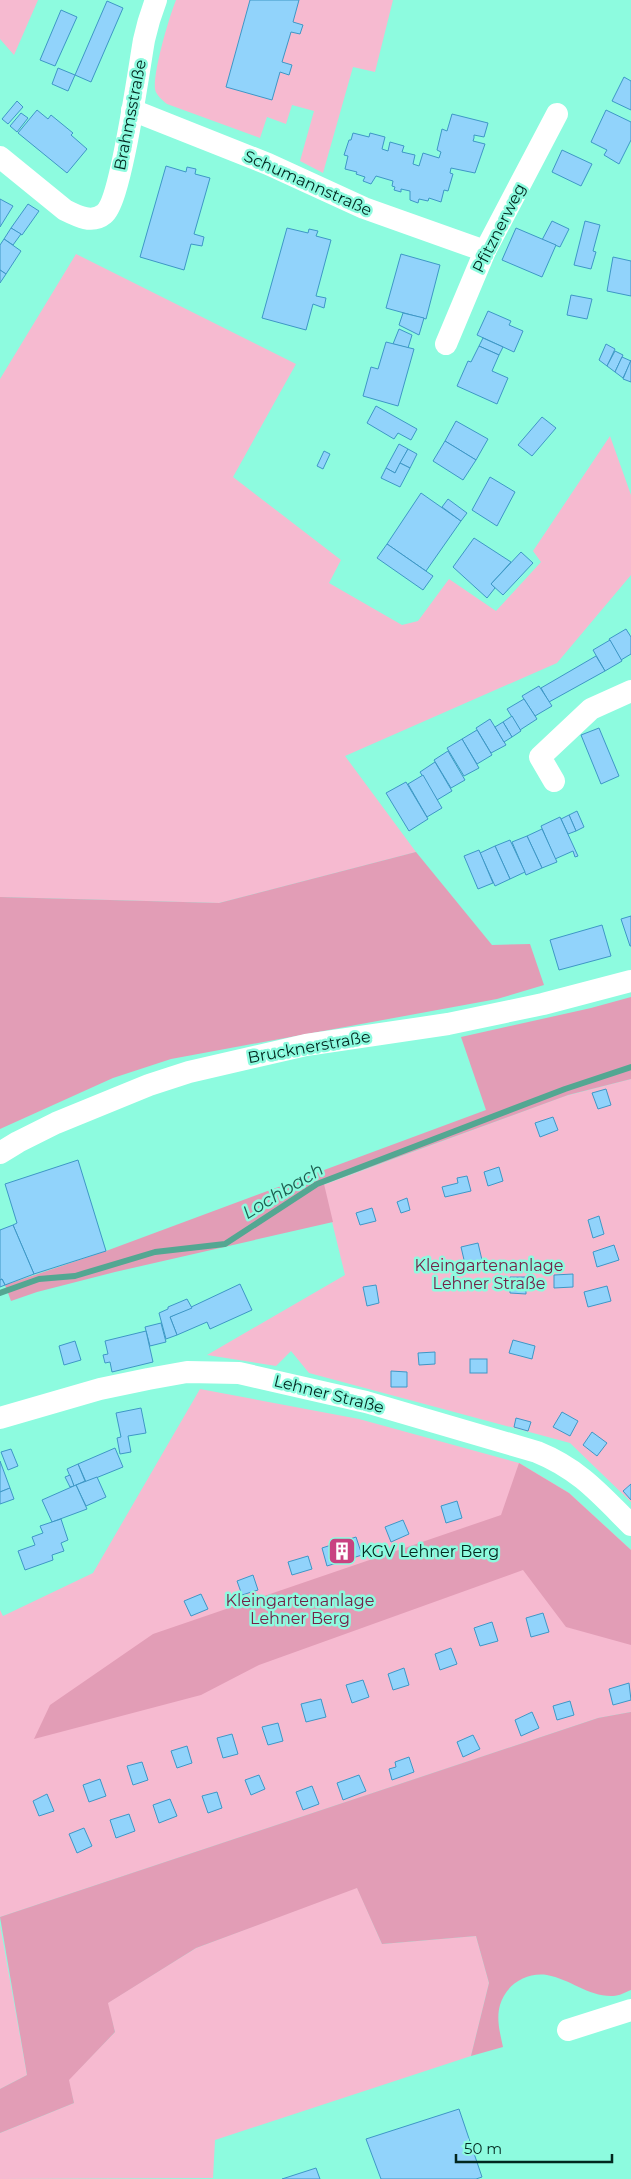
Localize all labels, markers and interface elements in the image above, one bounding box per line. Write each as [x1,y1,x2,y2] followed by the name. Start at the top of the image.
[110,58,150,172] street label: Brahmsstraße
[241,146,375,220] street label: Schumannstraße
[468,180,530,276] street label: Pfitznerweg
[246,1027,372,1067] street label: Brucknerstraße
[239,1158,327,1224] water label: Lochbach
[415,1256,563,1293] park label: Kleingartenanlage Lehner Straße
[272,1371,386,1417] street label: Lehner Straße
[327,1536,357,1566] building icon: KGV Lehner Berg
[361,1542,499,1561] place label: KGV Lehner Berg
[226,1591,374,1628] park label: Kleingartenanlage Lehner Berg
[456,2132,612,2164] scale bar
[464,2139,502,2158] text: 50 m

